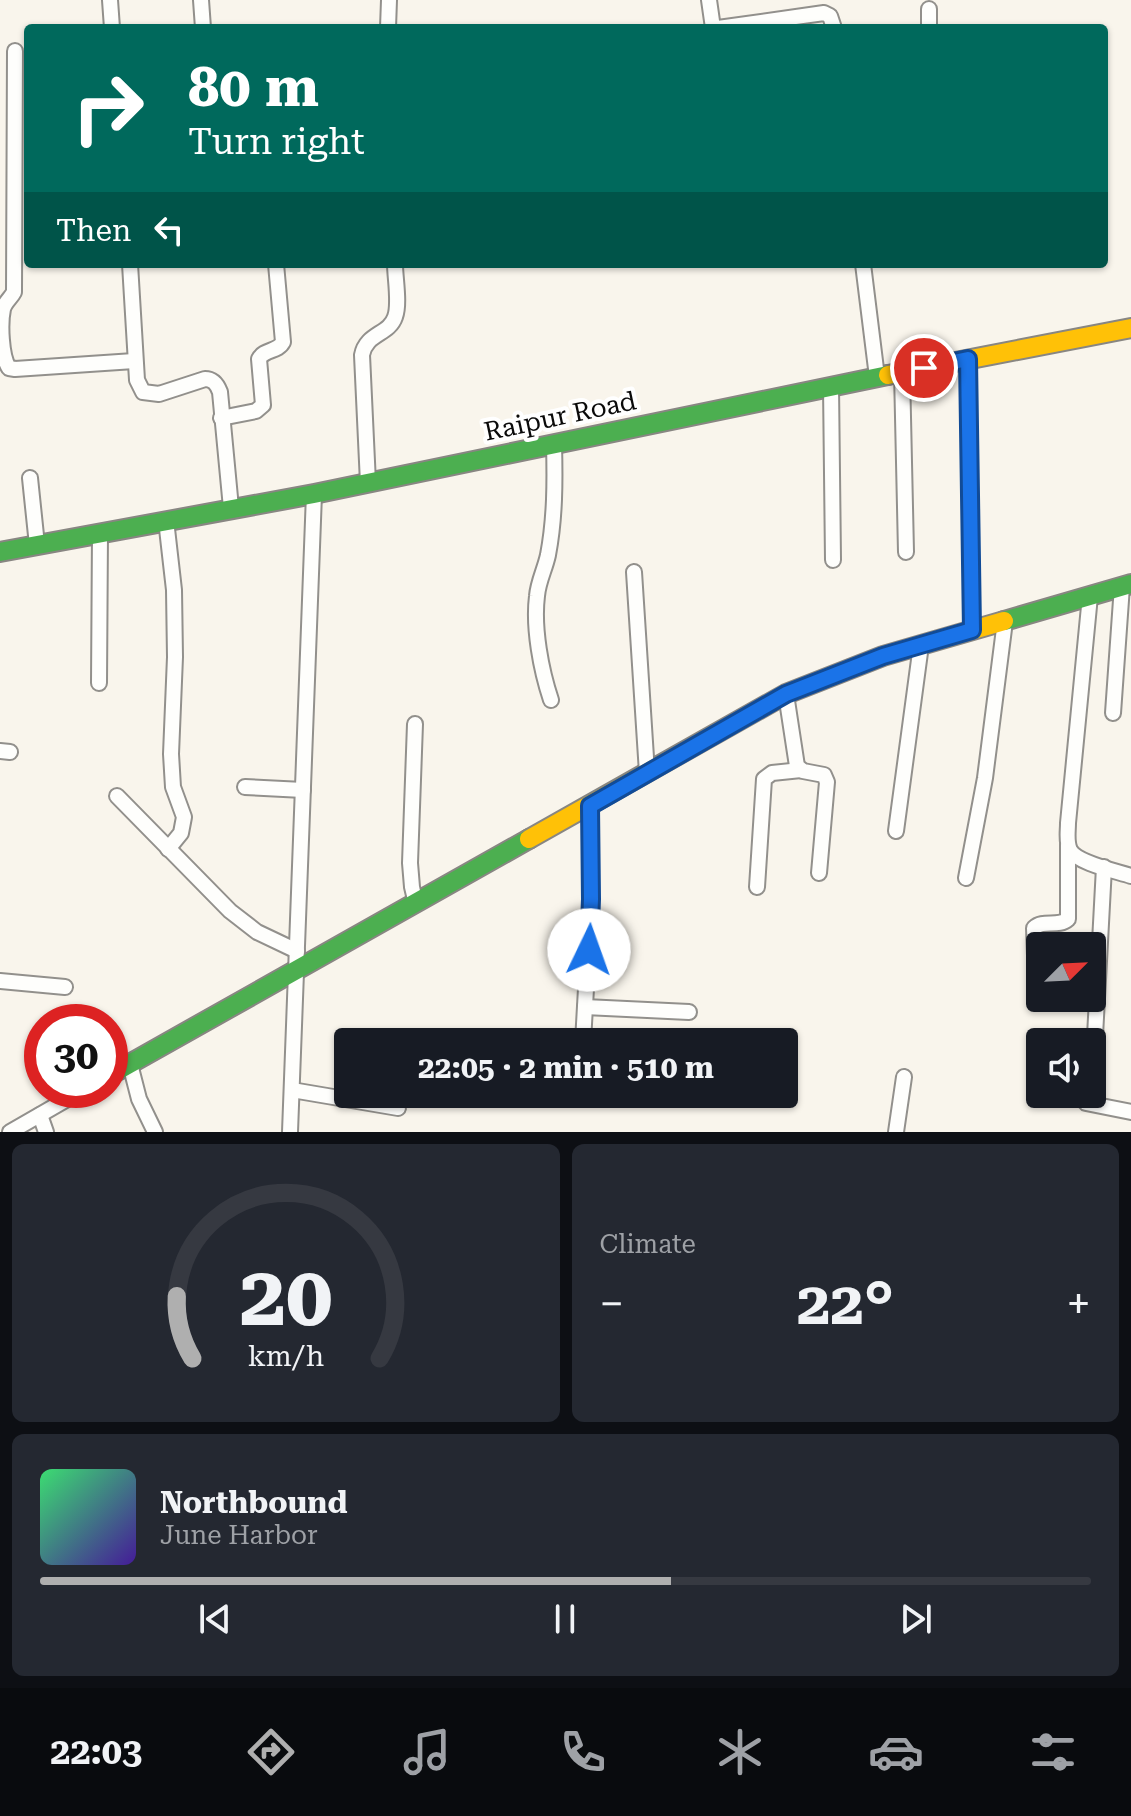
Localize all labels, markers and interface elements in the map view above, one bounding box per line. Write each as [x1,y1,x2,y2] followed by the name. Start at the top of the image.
[188,54,319,120] text: 80 m
[56,56,160,160] icon: right
[188,121,365,163] text: Turn right
[147,208,191,252] icon: left
[56,213,131,248] text: Then
[890,334,958,402] pin
[902,346,946,390] icon: arrive
[481,385,639,447] street label: Raipur Road
[547,908,631,992] position arrow
[1026,932,1106,1012] north arrow
[1026,932,1106,1108] map controls
[24,1004,128,1108] speed limit sign: 30
[1026,1028,1106,1108] button: sound
[418,1050,714,1085] text: 22:05 · 2 min · 510 m
[600,1229,696,1259] text: Climate
[239,1248,332,1345] text: 20
[797,1268,894,1339] text: 22°
[600,1278,624,1330] text: −
[1066,1278,1091,1330] text: +
[247,1339,324,1373] text: km/h
[160,1485,348,1520] text: Northbound
[160,1520,318,1550] text: June Harbor
[193,1597,237,1641] icon: previous
[543,1597,587,1641] icon: pause
[894,1597,938,1641] icon: next
[243,1724,299,1780] icon: directions
[399,1724,455,1780] icon: music
[555,1724,611,1780] icon: phone
[712,1724,768,1780] icon: climate
[868,1724,924,1780] icon: car
[1025,1724,1081,1780] icon: filters
[50,1731,142,1773] text: 22:03

